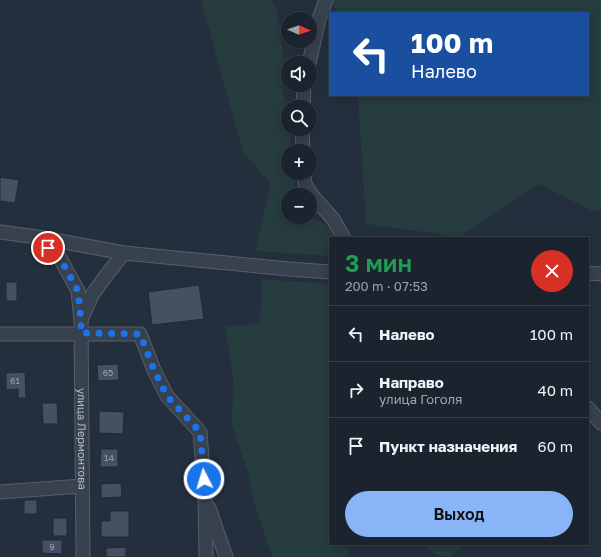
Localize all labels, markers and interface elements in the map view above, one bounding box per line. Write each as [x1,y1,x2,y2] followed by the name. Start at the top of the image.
[281,12,317,48] north arrow
[281,12,317,224] map controls
[411,26,493,59] text: 100 m
[345,28,397,80] icon: left
[281,56,317,92] button: sound
[411,60,477,82] text: Налево
[281,100,317,136] button: search
[281,144,317,180] button: +
[281,188,317,224] button: −
[31,231,65,265] pin
[37,237,59,259] icon: arrive
[345,248,412,277] text: 3 мин
[531,250,573,292] button: close
[345,278,428,294] text: 200 m · 07:53
[345,323,367,345] icon: left
[379,325,435,343] text: Налево
[530,325,573,343] text: 100 m
[103,367,113,378] house number: 65
[379,373,444,391] text: Направо
[10,375,21,386] house number: 61
[345,379,367,401] icon: right
[538,381,573,399] text: 40 m
[76,388,89,490] street label: улица Лермонтова
[379,391,463,407] text: улица Гоголя
[345,435,367,457] icon: arrive
[379,437,517,455] text: Пункт назначения
[538,437,573,455] text: 60 m
[104,452,114,463] house number: 14
[183,458,225,500] position arrow
[345,491,573,537] button: Выход
[49,541,55,552] house number: 9

